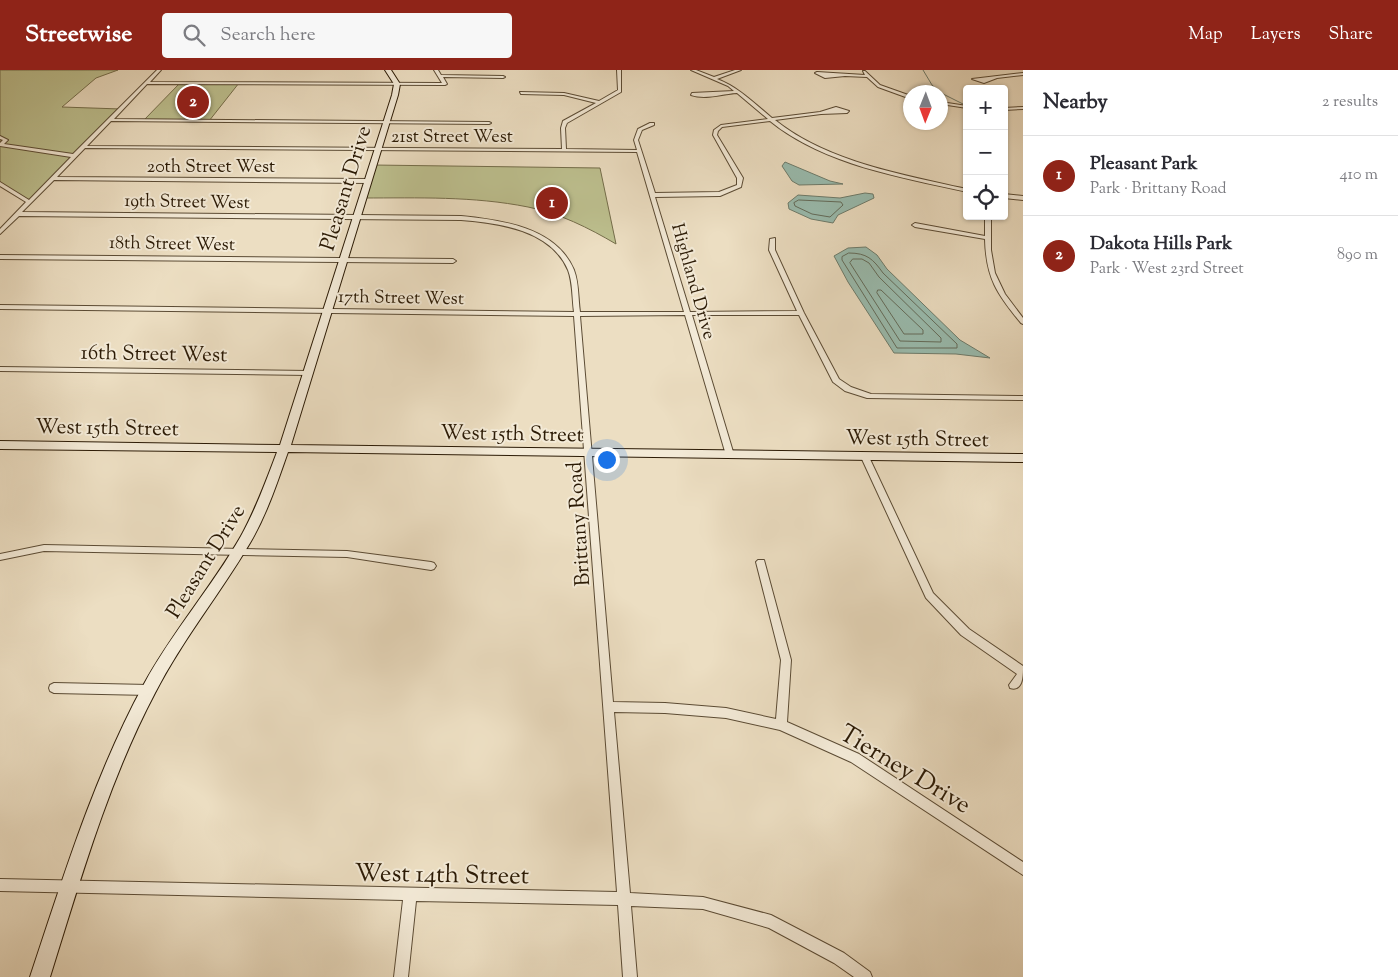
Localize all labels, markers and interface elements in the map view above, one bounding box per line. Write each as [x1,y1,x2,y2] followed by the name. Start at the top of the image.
[162,13,512,58] search box
[25,18,132,52] text: Streetwise
[180,21,208,49] icon: search
[220,22,316,49] text: Search here
[1188,22,1223,48] text: Map
[1251,22,1301,48] text: Layers
[1329,22,1373,48] text: Share
[177,83,209,121] pin: 2
[903,85,948,130] north arrow
[963,85,1008,220] map controls
[963,85,1008,130] button: +
[1043,88,1108,118] text: Nearby
[1322,91,1378,114] text: 2 results
[314,122,380,255] street label: Pleasant Drive
[391,125,513,151] street label: 21st Street West
[963,130,1008,175] button: −
[1090,151,1198,178] text: Pleasant Park
[147,155,275,181] street label: 20th Street West
[1056,164,1062,187] text: 1
[1340,164,1378,187] text: 410 m
[963,175,1008,220] button: locate
[1090,178,1227,201] text: Park · Brittany Road
[536,184,568,222] pin: 1
[124,189,250,217] street label: 19th Street West
[663,220,721,343] street label: Highland Drive
[109,231,235,259] street label: 18th Street West
[1090,231,1232,258] text: Dakota Hills Park
[1055,244,1063,267] text: 2
[1337,244,1378,267] text: 890 m
[1090,258,1244,281] text: Park · West 23rd Street
[338,285,464,313] street label: 17th Street West
[80,339,228,371] street label: 16th Street West
[35,413,179,445] street label: West 15th Street
[440,419,584,451] street label: West 15th Street
[845,424,989,456] street label: West 15th Street
[594,447,620,473] your location
[561,460,599,587] street label: Brittany Road
[160,499,254,625] street label: Pleasant Drive
[832,717,977,824] street label: Tierney Drive
[354,856,530,896] street label: West 14th Street

